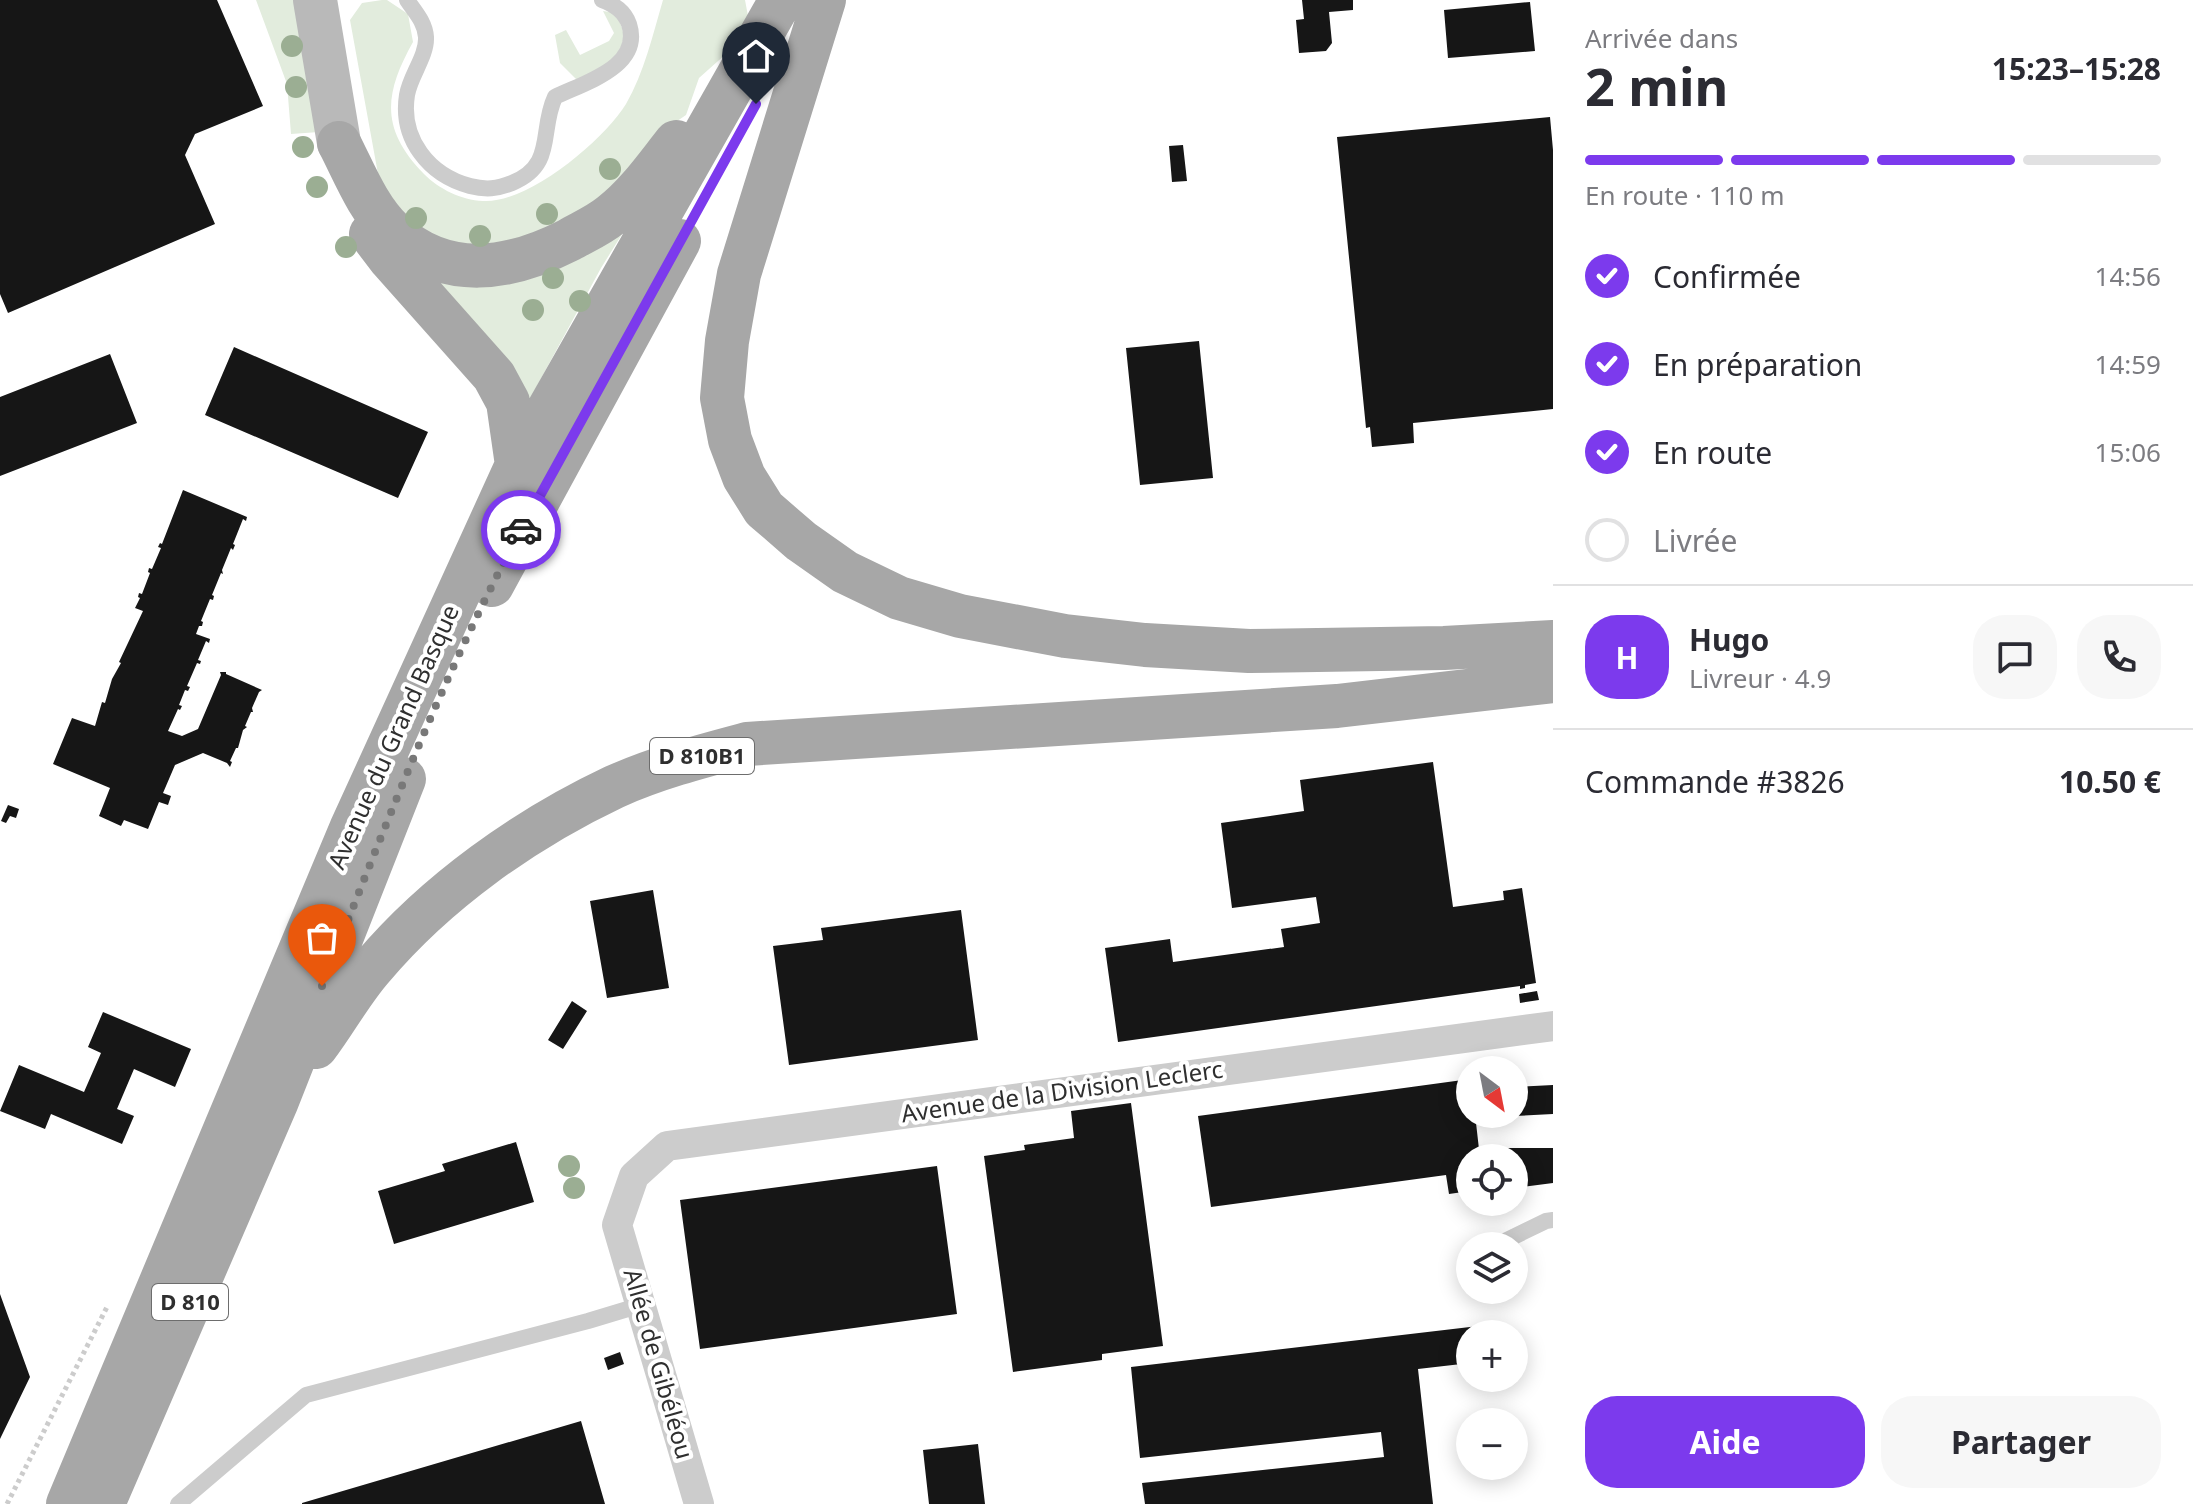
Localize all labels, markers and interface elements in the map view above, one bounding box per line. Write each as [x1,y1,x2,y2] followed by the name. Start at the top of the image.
[1585,20,1738,56] text: Arrivée dans
[722,22,790,104] pin
[734,34,778,78] icon: home
[1992,48,2161,89] text: 15:23–15:28
[1585,50,1728,121] text: 2 min
[1585,177,1785,213] text: En route · 110 m
[1585,254,1629,298] icon: check
[1653,256,1801,297] text: Confirmée
[2095,258,2161,294] text: 14:56
[1585,342,1629,386] icon: check
[1653,344,1862,385] text: En préparation
[2095,346,2161,382] text: 14:59
[1585,430,1629,474] icon: check
[1653,432,1772,473] text: En route
[2095,434,2161,470] text: 15:06
[481,490,561,570] courier
[499,508,543,552] icon: car
[1653,520,1737,561] text: Livrée
[319,599,466,874] street label: Avenue du Grand Basque
[1973,615,2057,699] button: chat
[2077,615,2161,699] button: phone
[1689,619,1769,660] text: Hugo
[1616,637,1638,678] text: H
[1689,660,1831,696] text: Livreur · 4.9
[650,738,754,774] road number: D 810B1
[1585,761,1845,802] text: Commande #3826
[2059,761,2161,802] text: 10.50 €
[288,904,356,986] pin
[300,916,344,960] icon: bag
[899,1052,1225,1129] street label: Avenue de la Division Leclerc
[1456,1056,1528,1128] north arrow
[1456,1056,1528,1480] map controls
[1456,1144,1528,1216] button: locate
[1456,1232,1528,1304] button: layers
[616,1265,702,1463] street label: Allée de Gibéléou
[152,1284,228,1320] road number: D 810
[1456,1320,1528,1392] button: +
[1585,1396,1865,1488] button: Aide
[1881,1396,2161,1488] button: Partager
[1456,1408,1528,1480] button: −

